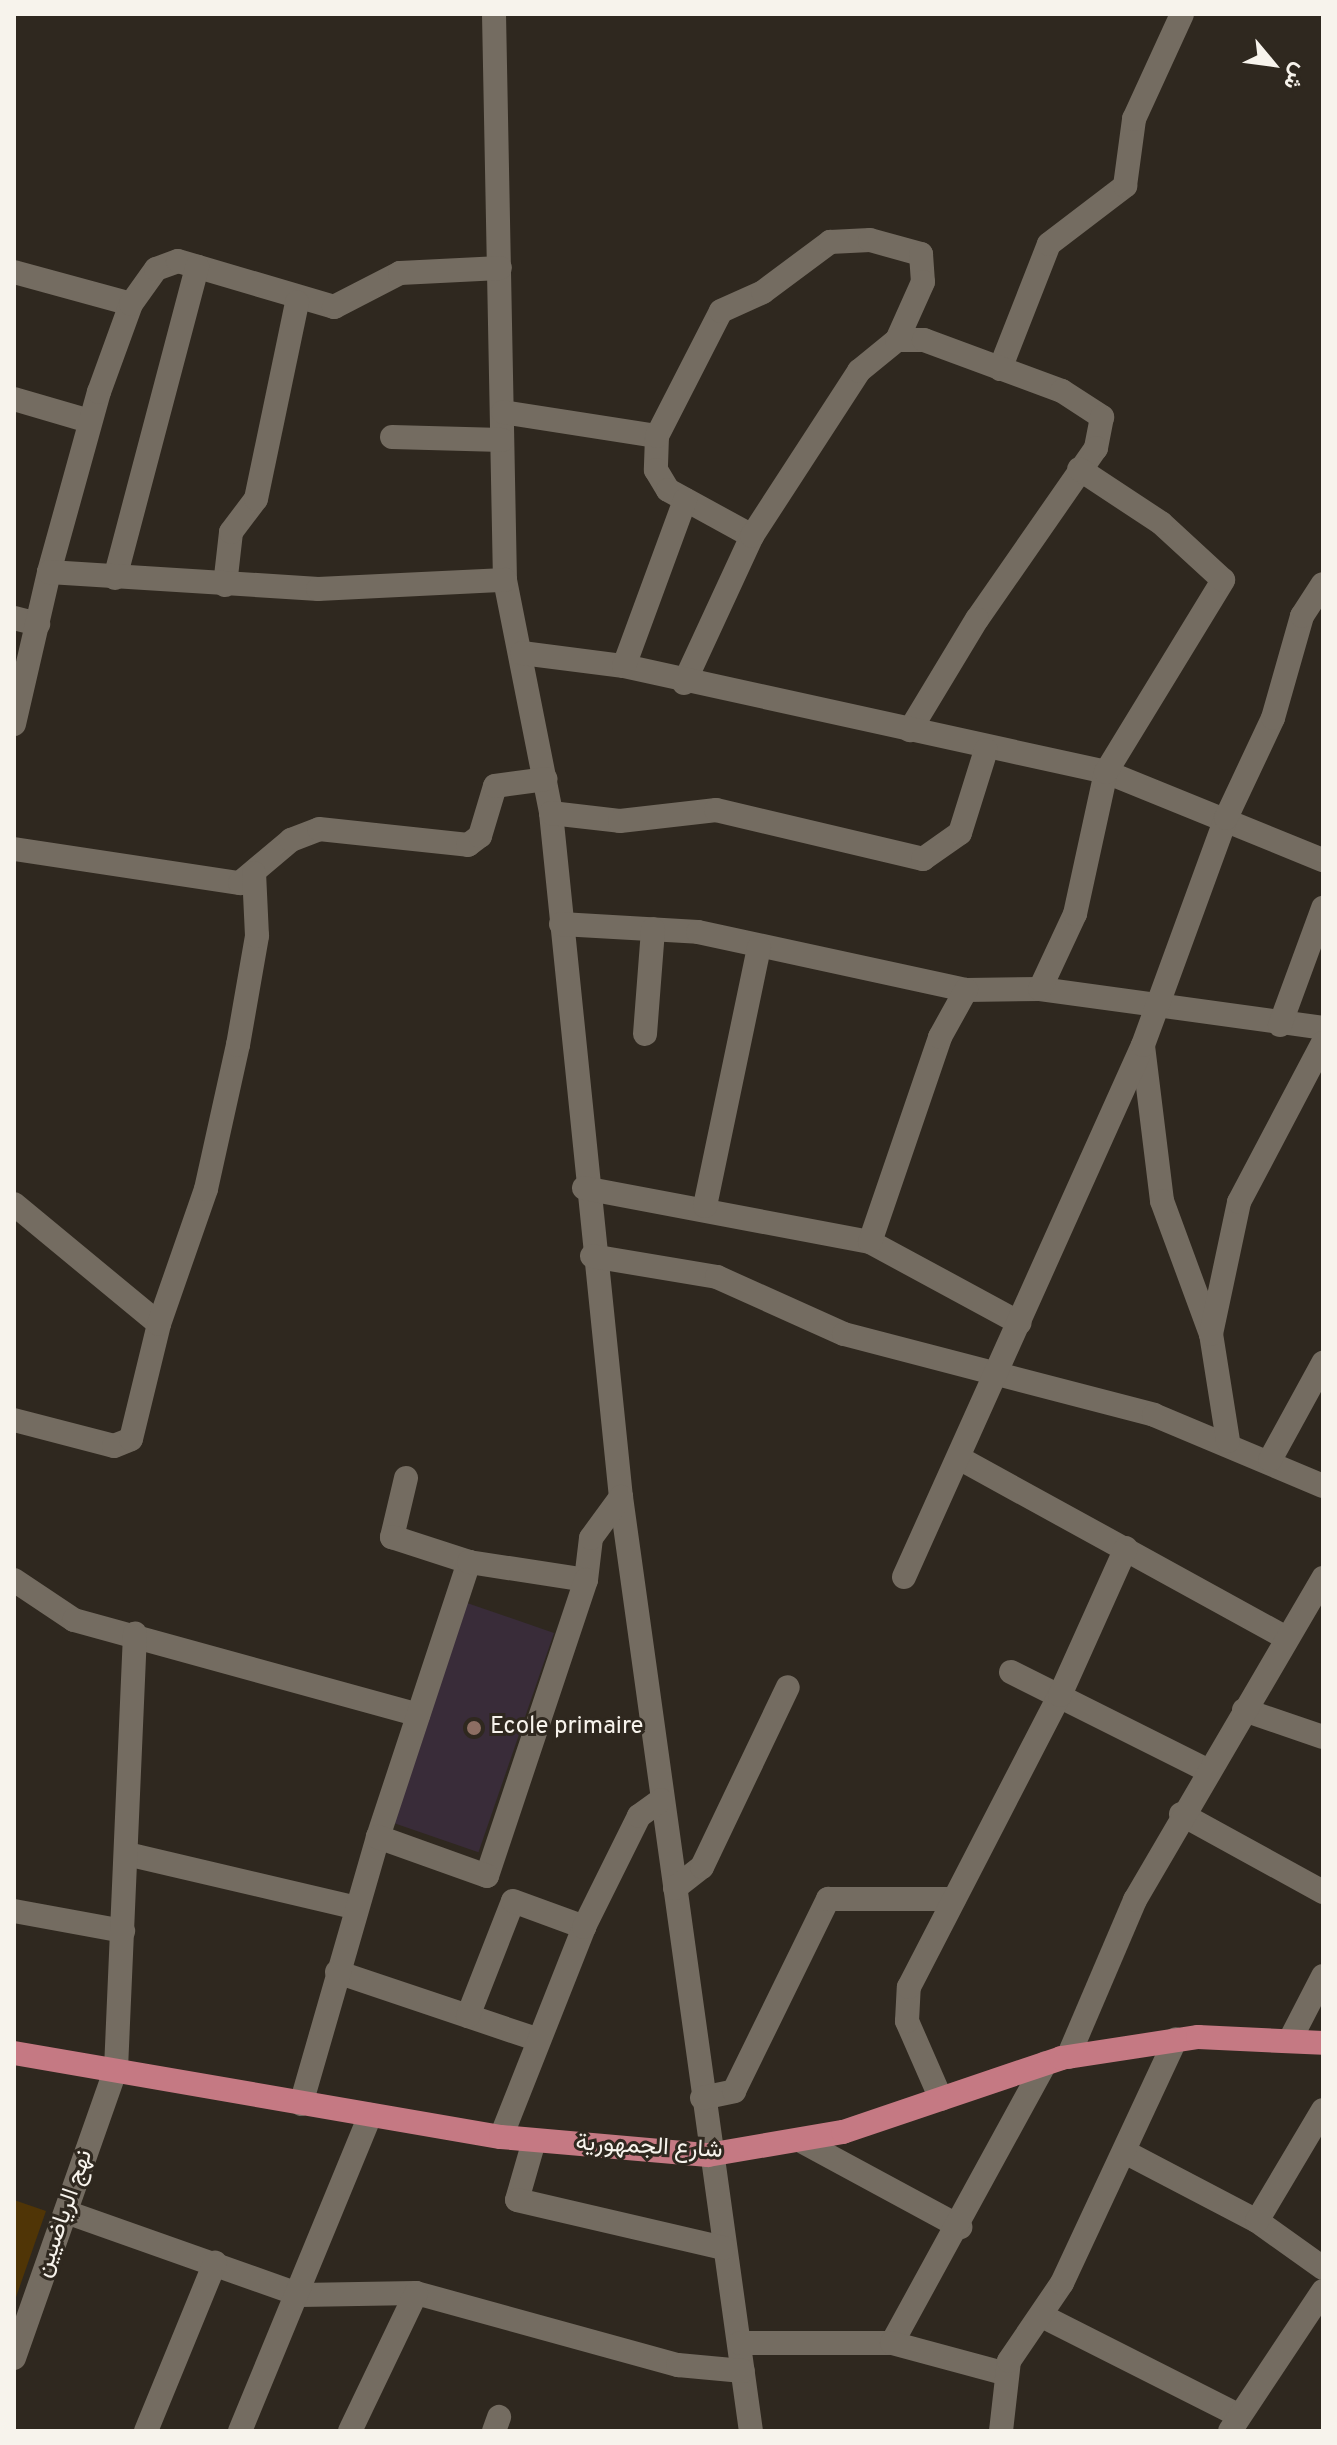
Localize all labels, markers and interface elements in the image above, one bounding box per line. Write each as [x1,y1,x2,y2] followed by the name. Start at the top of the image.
[1233,24,1313,104] north arrow
[1276,58,1313,94] text: ش
[490,1714,644,1742] place label: Ecole primaire
[465,1719,483,1737] marker: Ecole primaire
[575,2130,723,2166] street label: شارع الجمهورية
[30,2146,100,2282] street label: نهج الرياضيين

